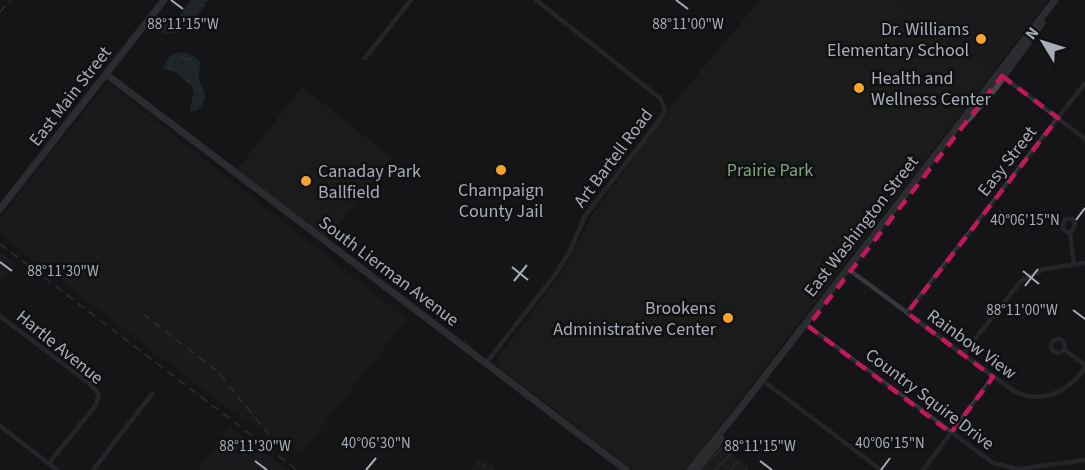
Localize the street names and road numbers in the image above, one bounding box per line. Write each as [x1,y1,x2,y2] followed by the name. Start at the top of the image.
[23,41,117,152] street label: East Main Street
[568,104,659,213] street label: Art Bartell Road
[972,121,1043,202] street label: Easy Street
[798,150,925,302] street label: East Washington Street
[313,210,464,333] street label: South Lierman Avenue
[922,303,1022,386] street label: Rainbow View
[11,304,109,390] street label: Hartle Avenue
[860,343,1000,456] street label: Country Squire Drive

